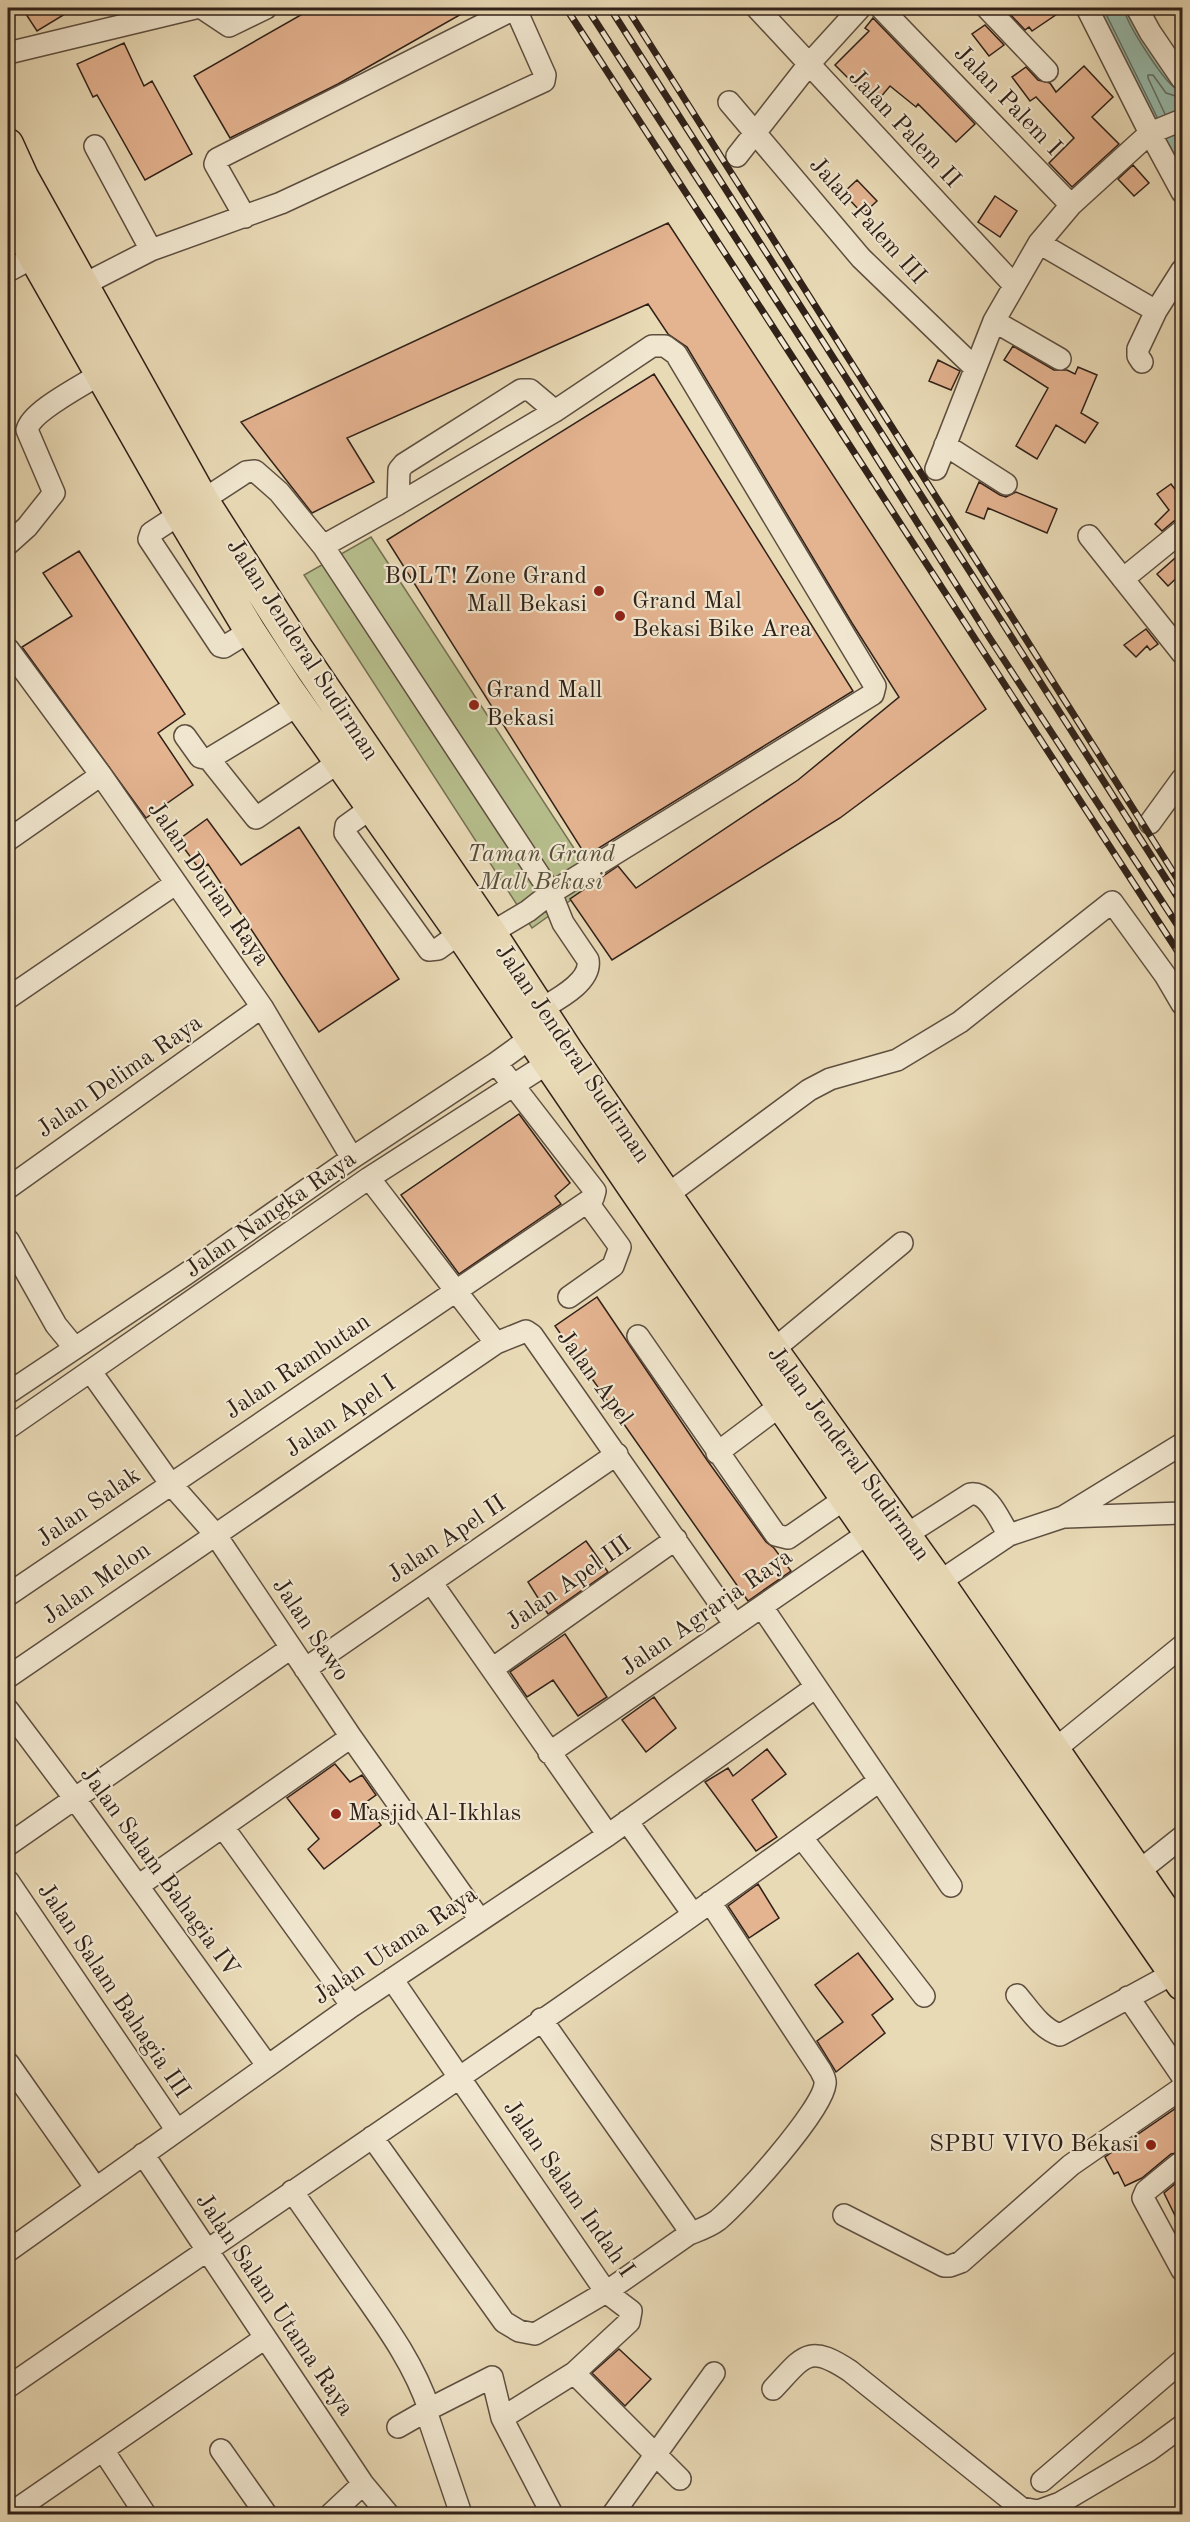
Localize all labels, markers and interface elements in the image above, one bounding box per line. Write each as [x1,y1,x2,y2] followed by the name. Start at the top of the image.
[949,41,1065,161] street label: Jalan Palem I
[843,65,965,193] street label: Jalan Palem II
[804,153,930,289] street label: Jalan Palem III
[221,535,383,765] street label: Jalan Jenderal Sudirman
[384,565,587,617] place label: BOLT! Zone Grand Mall Bekasi
[592,584,606,598] marker: BOLT! Zone Grand Mall Bekasi
[632,590,812,642] place label: Grand Mal Bekasi Bike Area
[613,609,627,623] marker: Grand Mal Bekasi Bike Area
[486,679,602,731] place label: Grand Mall Bekasi
[467,698,481,712] marker: Grand Mall Bekasi
[142,797,274,971] street label: Jalan Durian Raya
[467,843,615,895] park label: Taman Grand Mall Bekasi
[490,940,654,1168] street label: Jalan Jenderal Sudirman
[33,1011,207,1143] street label: Jalan Delima Raya
[181,1147,361,1283] street label: Jalan Nangka Raya
[221,1310,375,1424] street label: Jalan Rambutan
[552,1326,636,1430] street label: Jalan Apel
[762,1342,934,1566] street label: Jalan Jenderal Sudirman
[282,1371,400,1463] street label: Jalan Apel I
[33,1464,145,1552] street label: Jalan Salak
[384,1492,510,1588] street label: Jalan Apel II
[502,1532,636,1636] street label: Jalan Apel III
[39,1538,155,1630] street label: Jalan Melon
[617,1545,797,1681] street label: Jalan Agraria Raya
[267,1574,353,1686] street label: Jalan Sawo
[75,1763,243,1981] street label: Jalan Salam Bahagia IV
[348,1802,521,1826] place label: Masjid Al-Ikhlas
[329,1807,343,1821] marker: Masjid Al-Ikhlas
[32,1879,194,2103] street label: Jalan Salam Bahagia III
[310,1882,482,2010] street label: Jalan Utama Raya
[498,2096,638,2282] street label: Jalan Salam Indah I
[929,2133,1139,2157] place label: SPBU VIVO Bekasi
[1144,2138,1158,2152] marker: SPBU VIVO Bekasi
[191,2189,357,2421] street label: Jalan Salam Utama Raya

